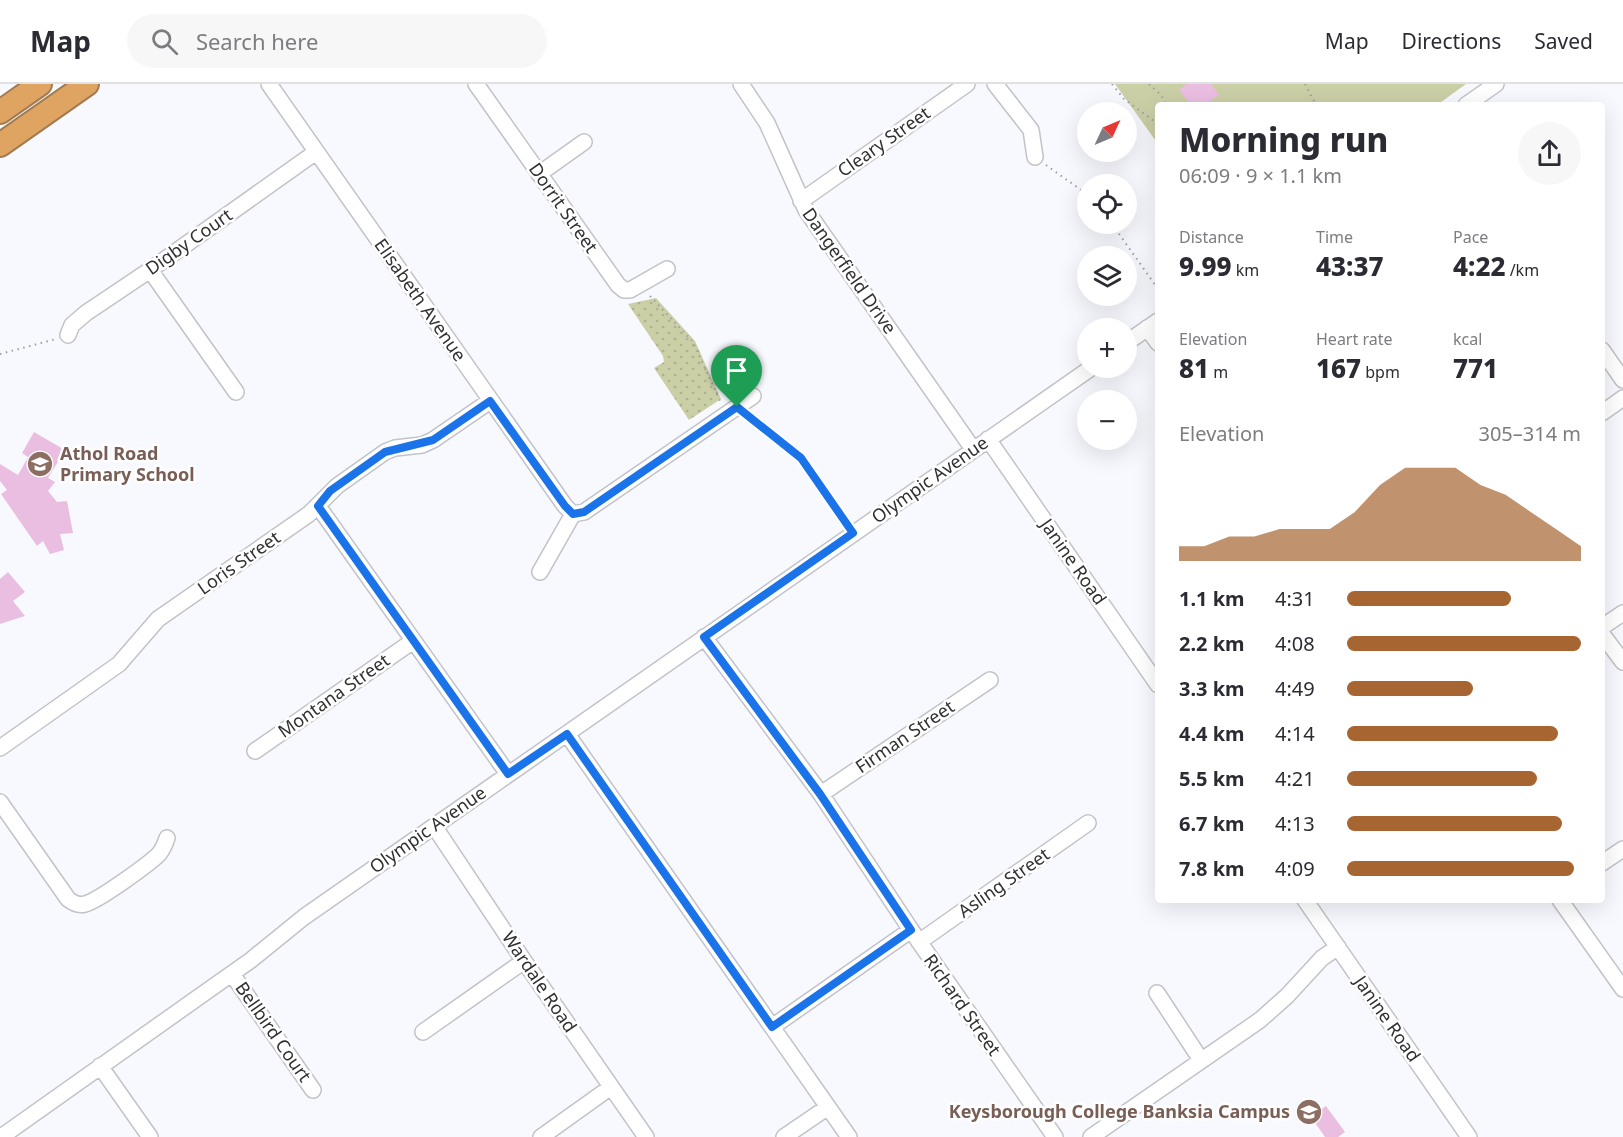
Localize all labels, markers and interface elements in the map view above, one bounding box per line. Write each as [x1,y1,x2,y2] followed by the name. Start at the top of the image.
[127,14,547,68] search box
[30,22,91,60] text: Map
[148,25,181,58] icon: search
[196,26,318,56] text: Search here
[1325,27,1369,55] text: Map
[1402,27,1501,55] text: Directions
[1534,27,1593,55] text: Saved
[832,100,935,182] street label: Cleary Street
[1077,102,1137,162] north arrow
[1077,102,1137,450] map controls
[1179,117,1388,162] text: Morning run
[1518,122,1581,185] button: share
[524,158,604,258] street label: Dorrit Street
[1179,162,1342,189] text: 06:09 · 9 × 1.1 km
[1077,174,1137,234] button: locate
[140,202,237,280] street label: Digby Court
[797,203,902,338] street label: Dangerfield Drive
[1179,226,1244,248] text: Distance
[1316,226,1353,248] text: Time
[1453,226,1488,248] text: Pace
[369,233,472,366] street label: Elisabeth Avenue
[1077,246,1137,306] button: layers
[1179,248,1232,284] text: 9.99
[1316,248,1384,284] text: 43:37
[1453,248,1506,284] text: 4:22
[1232,259,1259,281] text: km
[1506,259,1539,281] text: /km
[1077,318,1137,378] button: +
[1179,328,1247,350] text: Elevation
[1316,328,1392,350] text: Heart rate
[1453,328,1482,350] text: kcal
[711,345,762,407] pin
[1179,350,1209,386] text: 81
[1316,350,1361,386] text: 167
[1453,350,1498,386] text: 771
[720,354,753,387] icon: arrive
[1209,361,1228,383] text: m
[1361,361,1400,383] text: bpm
[1077,390,1137,450] button: −
[1179,420,1264,447] text: Elevation
[1478,420,1581,447] text: 305–314 m
[866,430,992,528] street label: Olympic Avenue
[60,441,195,486] place label: Athol Road Primary School
[25,449,55,479] school or university icon: Athol Road Primary School
[1034,512,1112,609] street label: Janine Road
[192,525,285,600] street label: Loris Street
[1179,585,1245,612] text: 1.1 km
[1275,585,1315,612] text: 4:31
[1179,630,1245,657] text: 2.2 km
[1275,630,1315,657] text: 4:08
[273,647,394,743] street label: Montana Street
[1179,675,1245,702] text: 3.3 km
[1275,675,1315,702] text: 4:49
[850,694,959,778] street label: Firman Street
[1179,720,1245,747] text: 4.4 km
[1275,720,1315,747] text: 4:14
[1179,765,1245,792] text: 5.5 km
[1275,765,1315,792] text: 4:21
[364,780,490,878] street label: Olympic Avenue
[1179,810,1245,837] text: 6.7 km
[1275,810,1315,837] text: 4:13
[953,842,1054,923] street label: Asling Street
[1179,855,1245,882] text: 7.8 km
[1275,855,1315,882] text: 4:09
[497,926,583,1037] street label: Wardale Road
[919,949,1007,1060] street label: Richard Street
[1348,969,1426,1066] street label: Janine Road
[230,977,317,1087] street label: Bellbird Court
[1294,1097,1324,1127] school or university icon: Keysborough College Banksia Campus
[949,1099,1290,1123] place label: Keysborough College Banksia Campus

